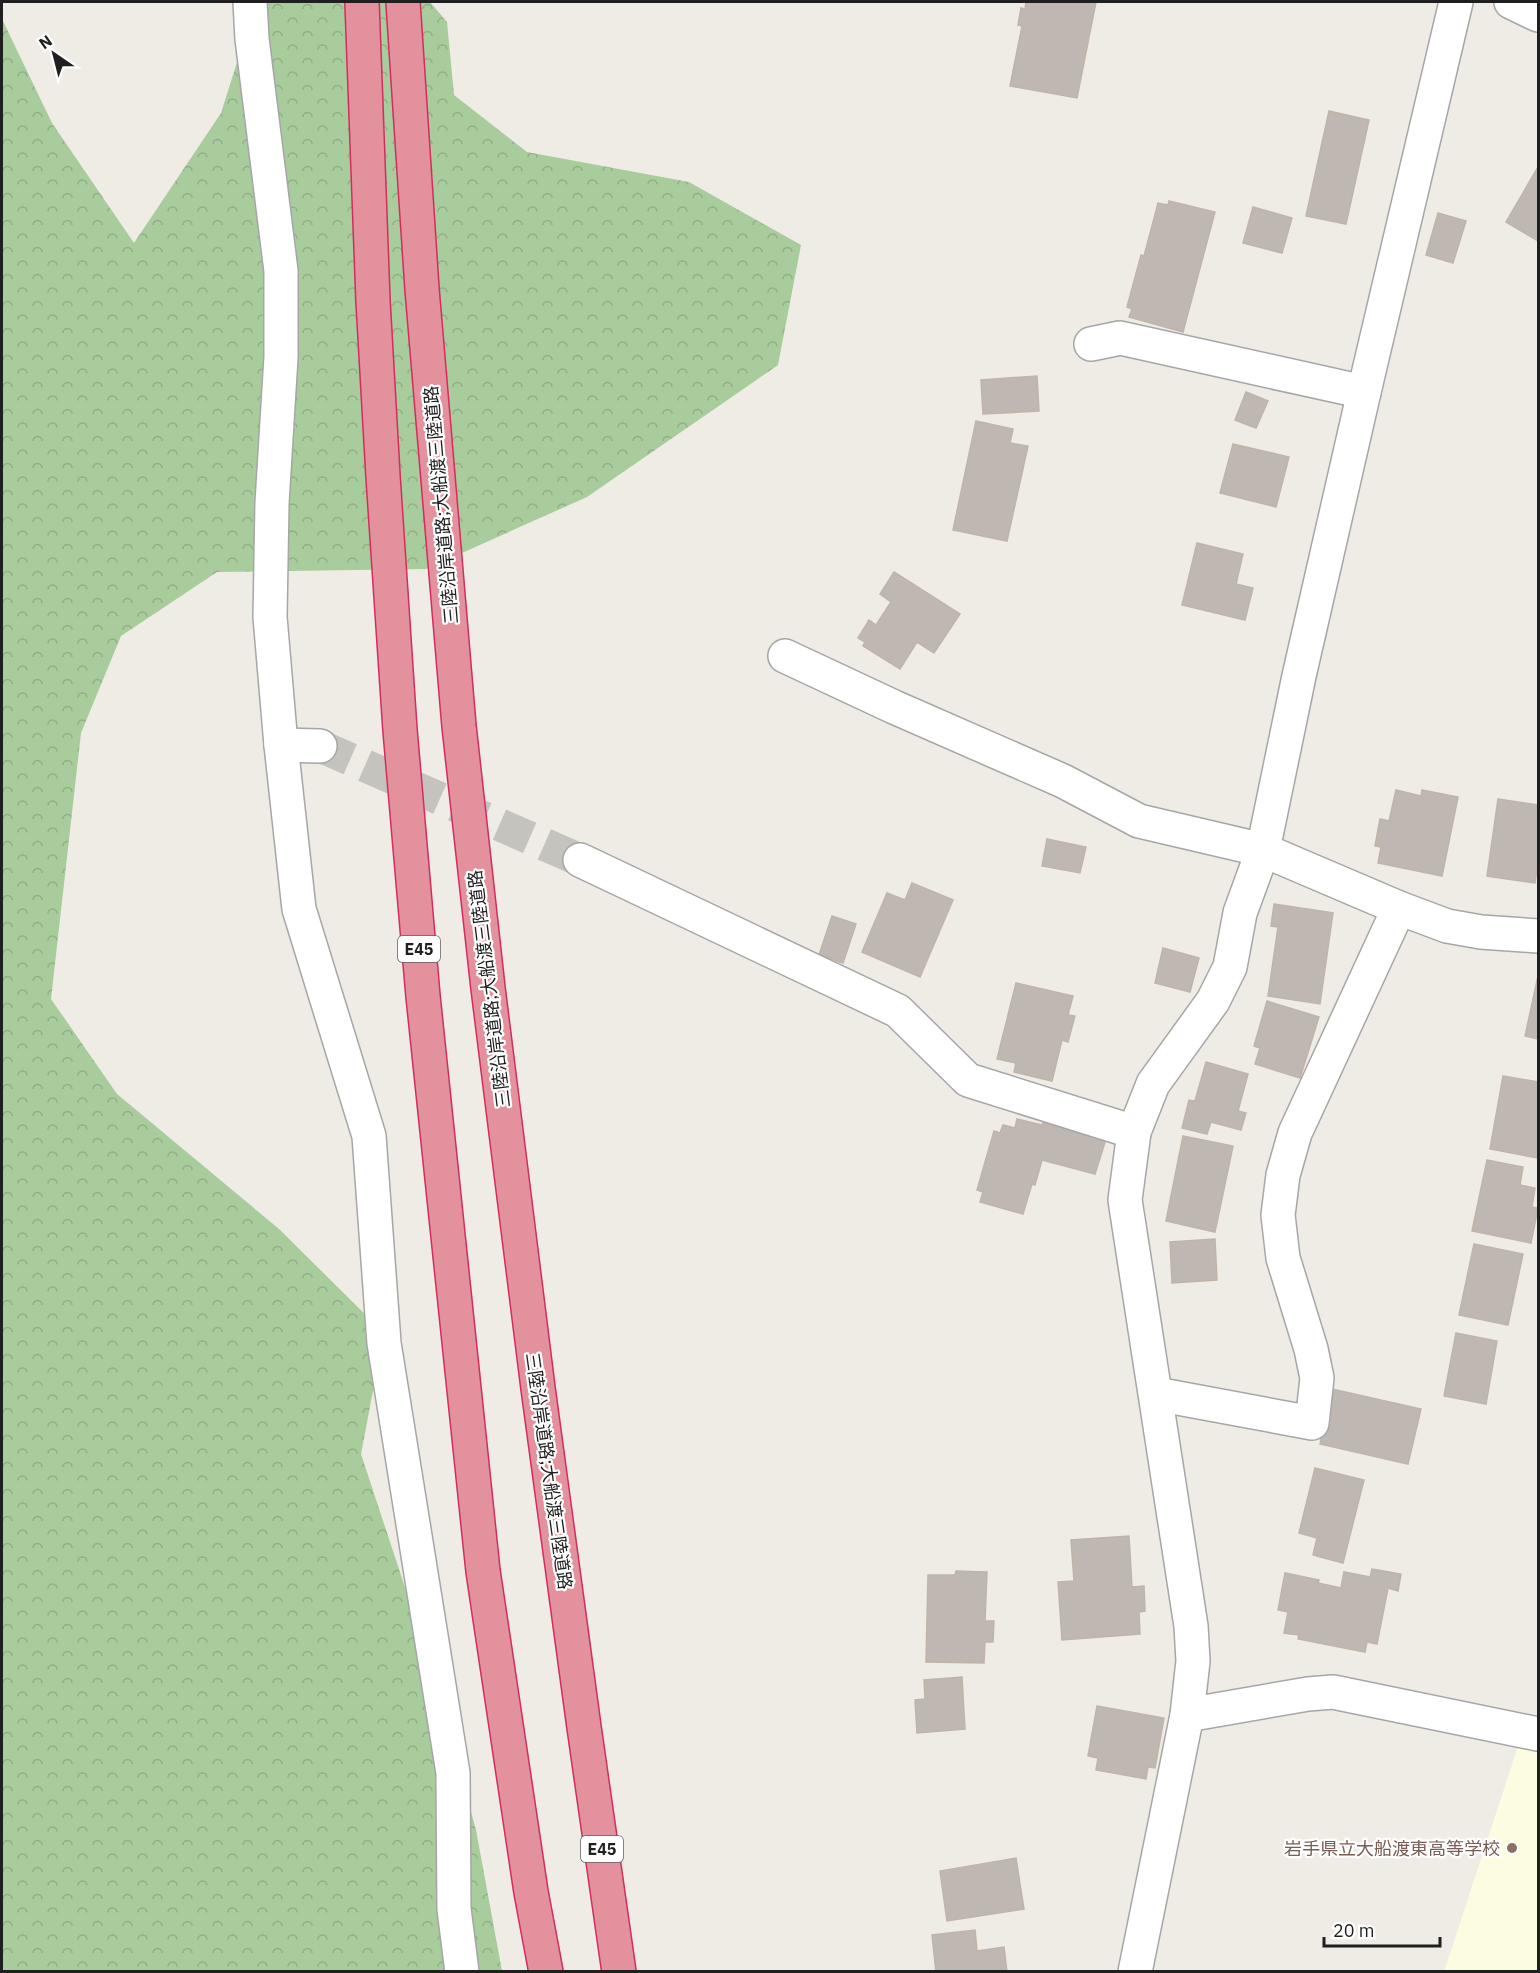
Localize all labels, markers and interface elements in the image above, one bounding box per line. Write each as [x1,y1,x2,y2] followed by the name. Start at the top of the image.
[24,24,84,84] north arrow
[35,30,56,53] text: N
[419,385,463,625] street label: 三陸沿岸道路;大船渡三陸道路
[463,869,515,1109] street label: 三陸沿岸道路;大船渡三陸道路
[398,936,440,962] road number: E45
[521,1351,577,1591] street label: 三陸沿岸道路;大船渡三陸道路
[581,1836,623,1862] road number: E45
[1284,1837,1500,1860] place label: 岩手県立大船渡東高等学校
[1505,1841,1519,1855] marker: 岩手県立大船渡東高等学校
[1324,1910,1440,1948] scale bar
[1333,1919,1375,1942] text: 20 m

